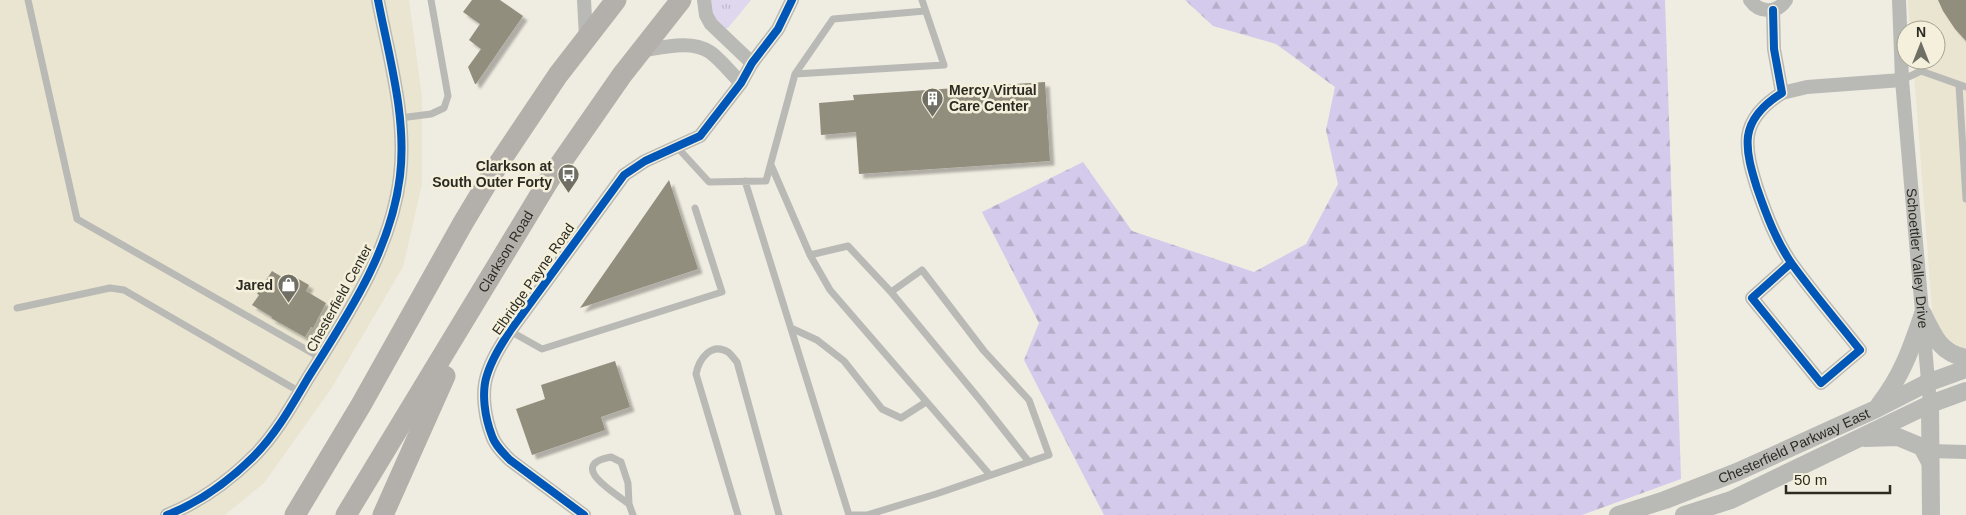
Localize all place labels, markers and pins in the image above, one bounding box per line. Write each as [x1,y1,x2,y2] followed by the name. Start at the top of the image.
[949,82,1037,114] place label: Mercy Virtual Care Center
[921,86,945,117] building icon: Mercy Virtual Care Center
[432,158,552,190] place label: Clarkson at South Outer Forty
[556,162,580,193] bus stop icon: Clarkson at South Outer Forty
[277,273,301,304] shop icon: Jared
[236,277,273,293] place label: Jared

